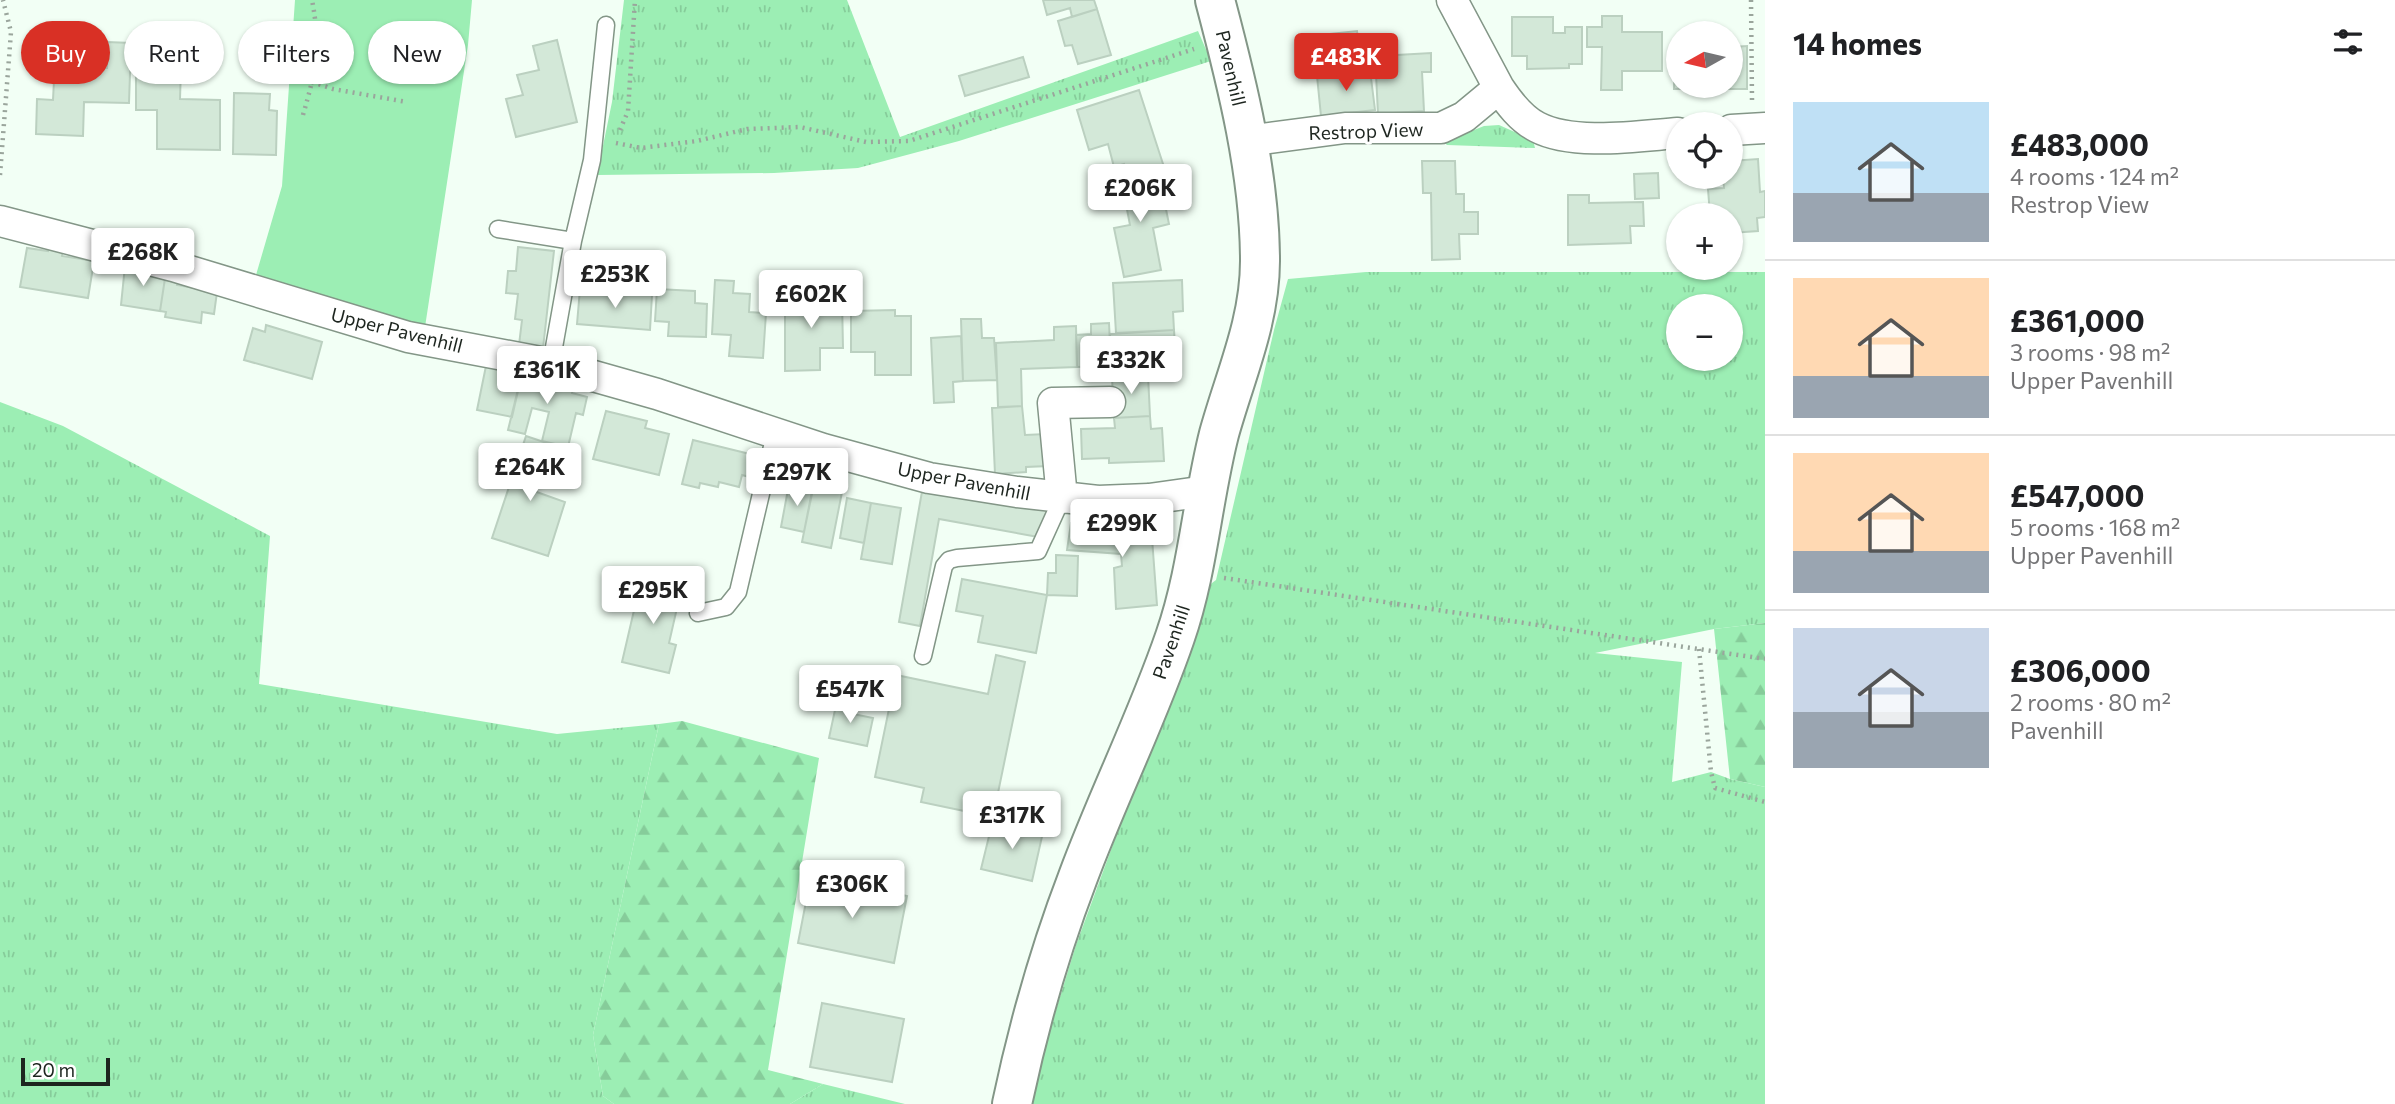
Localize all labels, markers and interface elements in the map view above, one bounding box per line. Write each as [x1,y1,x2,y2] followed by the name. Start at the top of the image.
[21,21,110,84] chip: Buy
[124,21,224,84] chip: Rent
[238,21,354,84] chip: Filters
[368,21,466,84] chip: New
[1666,21,1743,98] north arrow
[1666,21,1743,371] map controls
[2329,23,2367,61] icon: filters
[1793,24,1922,61] text: 14 homes
[1212,28,1251,108] street label: Pavenhill
[1297,34,1395,93] pin: £483K
[1310,42,1382,70] text: £483K
[1666,112,1743,189] button: locate
[1308,117,1424,144] street label: Restrop View
[2010,125,2149,162] text: £483,000
[1849,130,1933,214] icon: home
[2010,162,2179,190] text: 4 rooms · 124 m²
[1091,164,1189,224] pin: £206K
[1104,173,1176,201] text: £206K
[2010,190,2149,218] text: Restrop View
[1666,203,1743,280] button: +
[94,229,192,288] pin: £268K
[107,237,179,265] text: £268K
[566,250,664,310] pin: £253K
[580,259,650,287] text: £253K
[762,270,860,330] pin: £602K
[775,279,847,307] text: £602K
[1666,294,1743,371] button: −
[2010,301,2145,338] text: £361,000
[329,302,465,357] street label: Upper Pavenhill
[1849,306,1933,390] icon: home
[1082,336,1180,396] pin: £332K
[2010,338,2170,366] text: 3 rooms · 98 m²
[1096,345,1166,373] text: £332K
[498,346,596,406] pin: £361K
[513,355,581,383] text: £361K
[2010,366,2173,394] text: Upper Pavenhill
[481,444,579,503] pin: £264K
[748,448,846,508] pin: £297K
[494,452,566,480] text: £264K
[896,456,1033,505] street label: Upper Pavenhill
[762,457,832,485] text: £297K
[2010,476,2145,513] text: £547,000
[1849,481,1933,565] icon: home
[1073,500,1171,559] pin: £299K
[1086,508,1158,536] text: £299K
[2010,513,2180,541] text: 5 rooms · 168 m²
[2010,541,2173,569] text: Upper Pavenhill
[604,566,702,626] pin: £295K
[618,575,688,603] text: £295K
[1147,602,1194,682] street label: Pavenhill
[2010,651,2151,688] text: £306,000
[1849,656,1933,740] icon: home
[801,666,899,725] pin: £547K
[815,674,885,702] text: £547K
[2010,688,2171,716] text: 2 rooms · 80 m²
[2010,716,2104,744] text: Pavenhill
[963,792,1061,851] pin: £317K
[979,800,1045,828] text: £317K
[803,860,901,920] pin: £306K
[816,869,888,897] text: £306K
[21,1055,110,1087] scale bar
[32,1058,75,1081] text: 20 m

